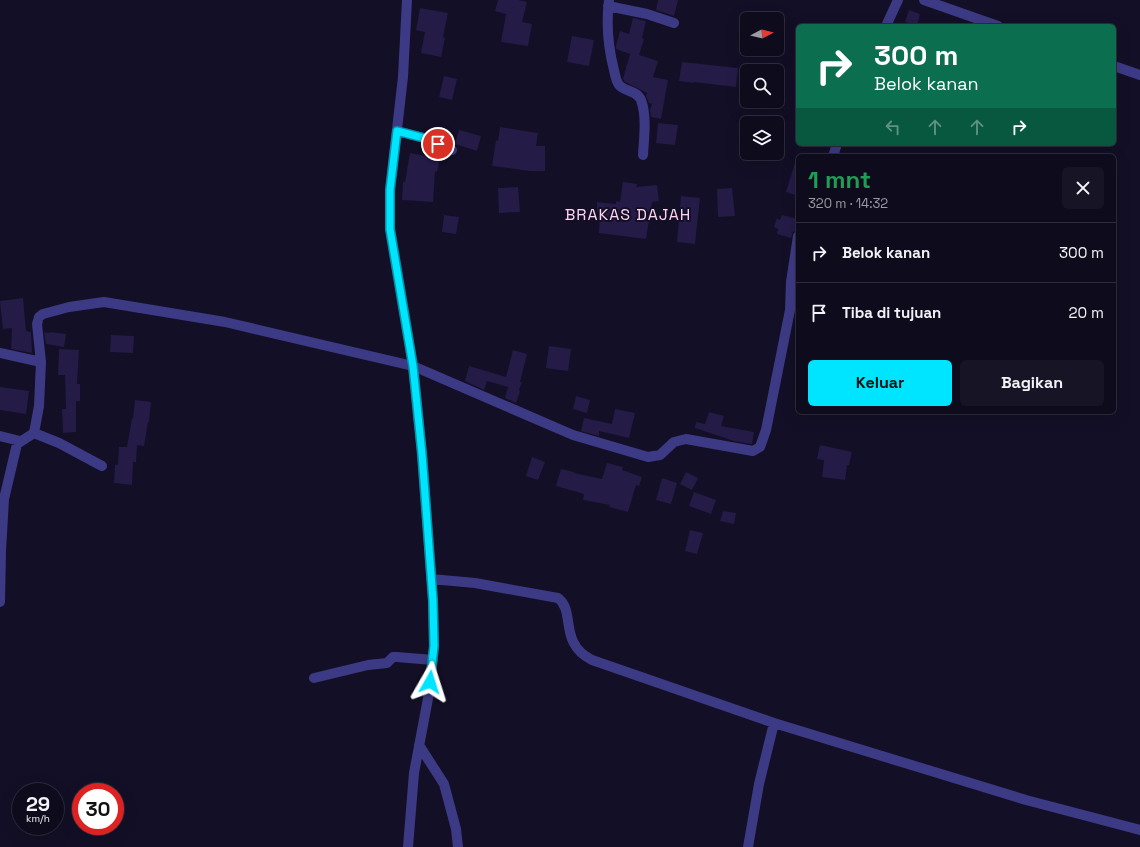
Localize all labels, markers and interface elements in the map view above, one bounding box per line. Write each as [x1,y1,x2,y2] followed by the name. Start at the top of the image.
[740,12,784,56] north arrow
[740,12,784,160] map controls
[874,37,958,73] text: 300 m
[808,40,860,92] icon: right
[740,64,784,108] button: search
[874,72,979,95] text: Belok kanan
[740,116,784,160] button: layers
[882,116,904,138] icon: left
[924,116,946,138] icon: ahead
[966,116,988,138] icon: ahead
[1008,116,1030,138] icon: right
[421,127,455,161] pin
[427,133,449,155] icon: arrive
[808,164,871,195] text: 1 mnt
[1062,167,1104,209] button: close
[808,195,888,212] text: 320 m · 14:32
[565,204,691,225] district label: BRAKAS DAJAH
[808,242,830,264] icon: right
[842,243,930,262] text: Belok kanan
[1059,243,1104,262] text: 300 m
[808,302,830,324] icon: arrive
[842,303,941,322] text: Tiba di tujuan
[1069,303,1104,322] text: 20 m
[808,360,952,406] button: Keluar
[960,360,1104,406] button: Bagikan
[409,661,451,703] position arrow
[72,783,124,835] speed limit sign: 30
[26,791,50,817] text: 29
[26,812,50,825] text: km/h

